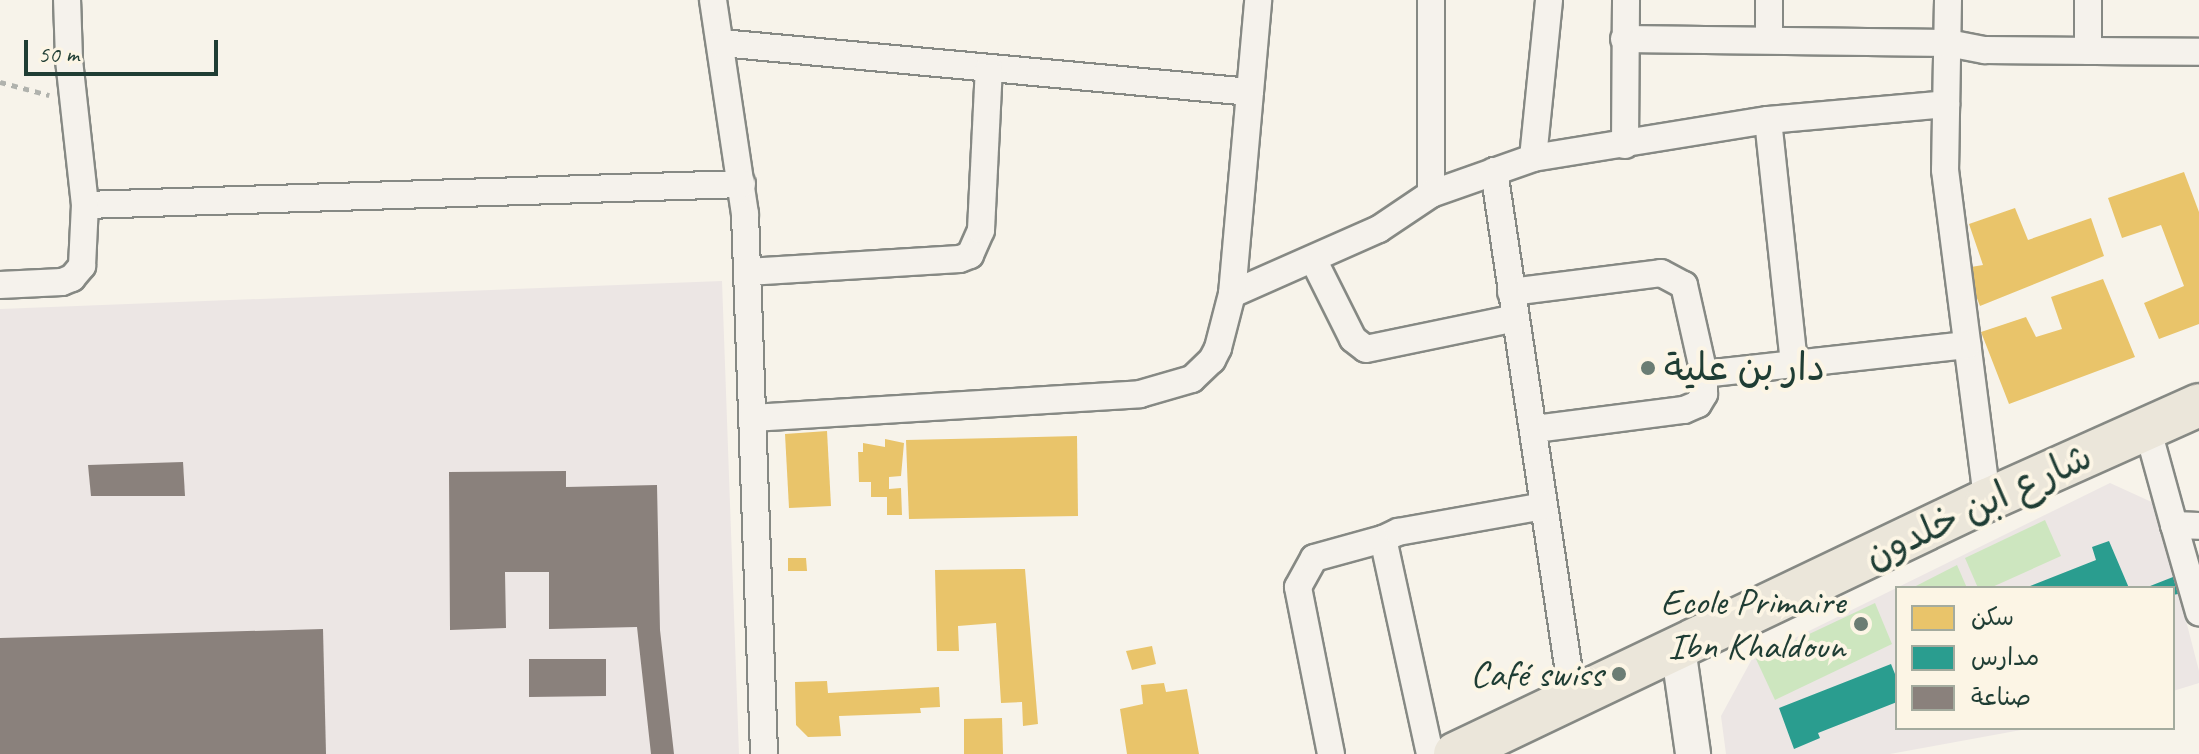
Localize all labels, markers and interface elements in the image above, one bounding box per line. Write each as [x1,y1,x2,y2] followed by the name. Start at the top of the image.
[28,24,222,74] scale bar
[38,39,79,69] text: 50 m
[1664,345,1825,391] place label: دار بن علية
[1639,359,1657,377] marker: دار بن علية
[1857,434,2099,578] street label: شارع ابن خلدون
[1660,579,1845,668] place label: Ecole Primaire Ibn Khaldoun
[1895,586,2175,730] legend
[1971,602,2014,632] text: سكن
[1852,615,1870,633] marker: Ecole Primaire Ibn Khaldoun
[1971,642,2039,672] text: مدارس
[1470,651,1603,697] place label: Café swiss
[1610,665,1628,683] marker: Café swiss
[1971,682,2031,712] text: صناعة

